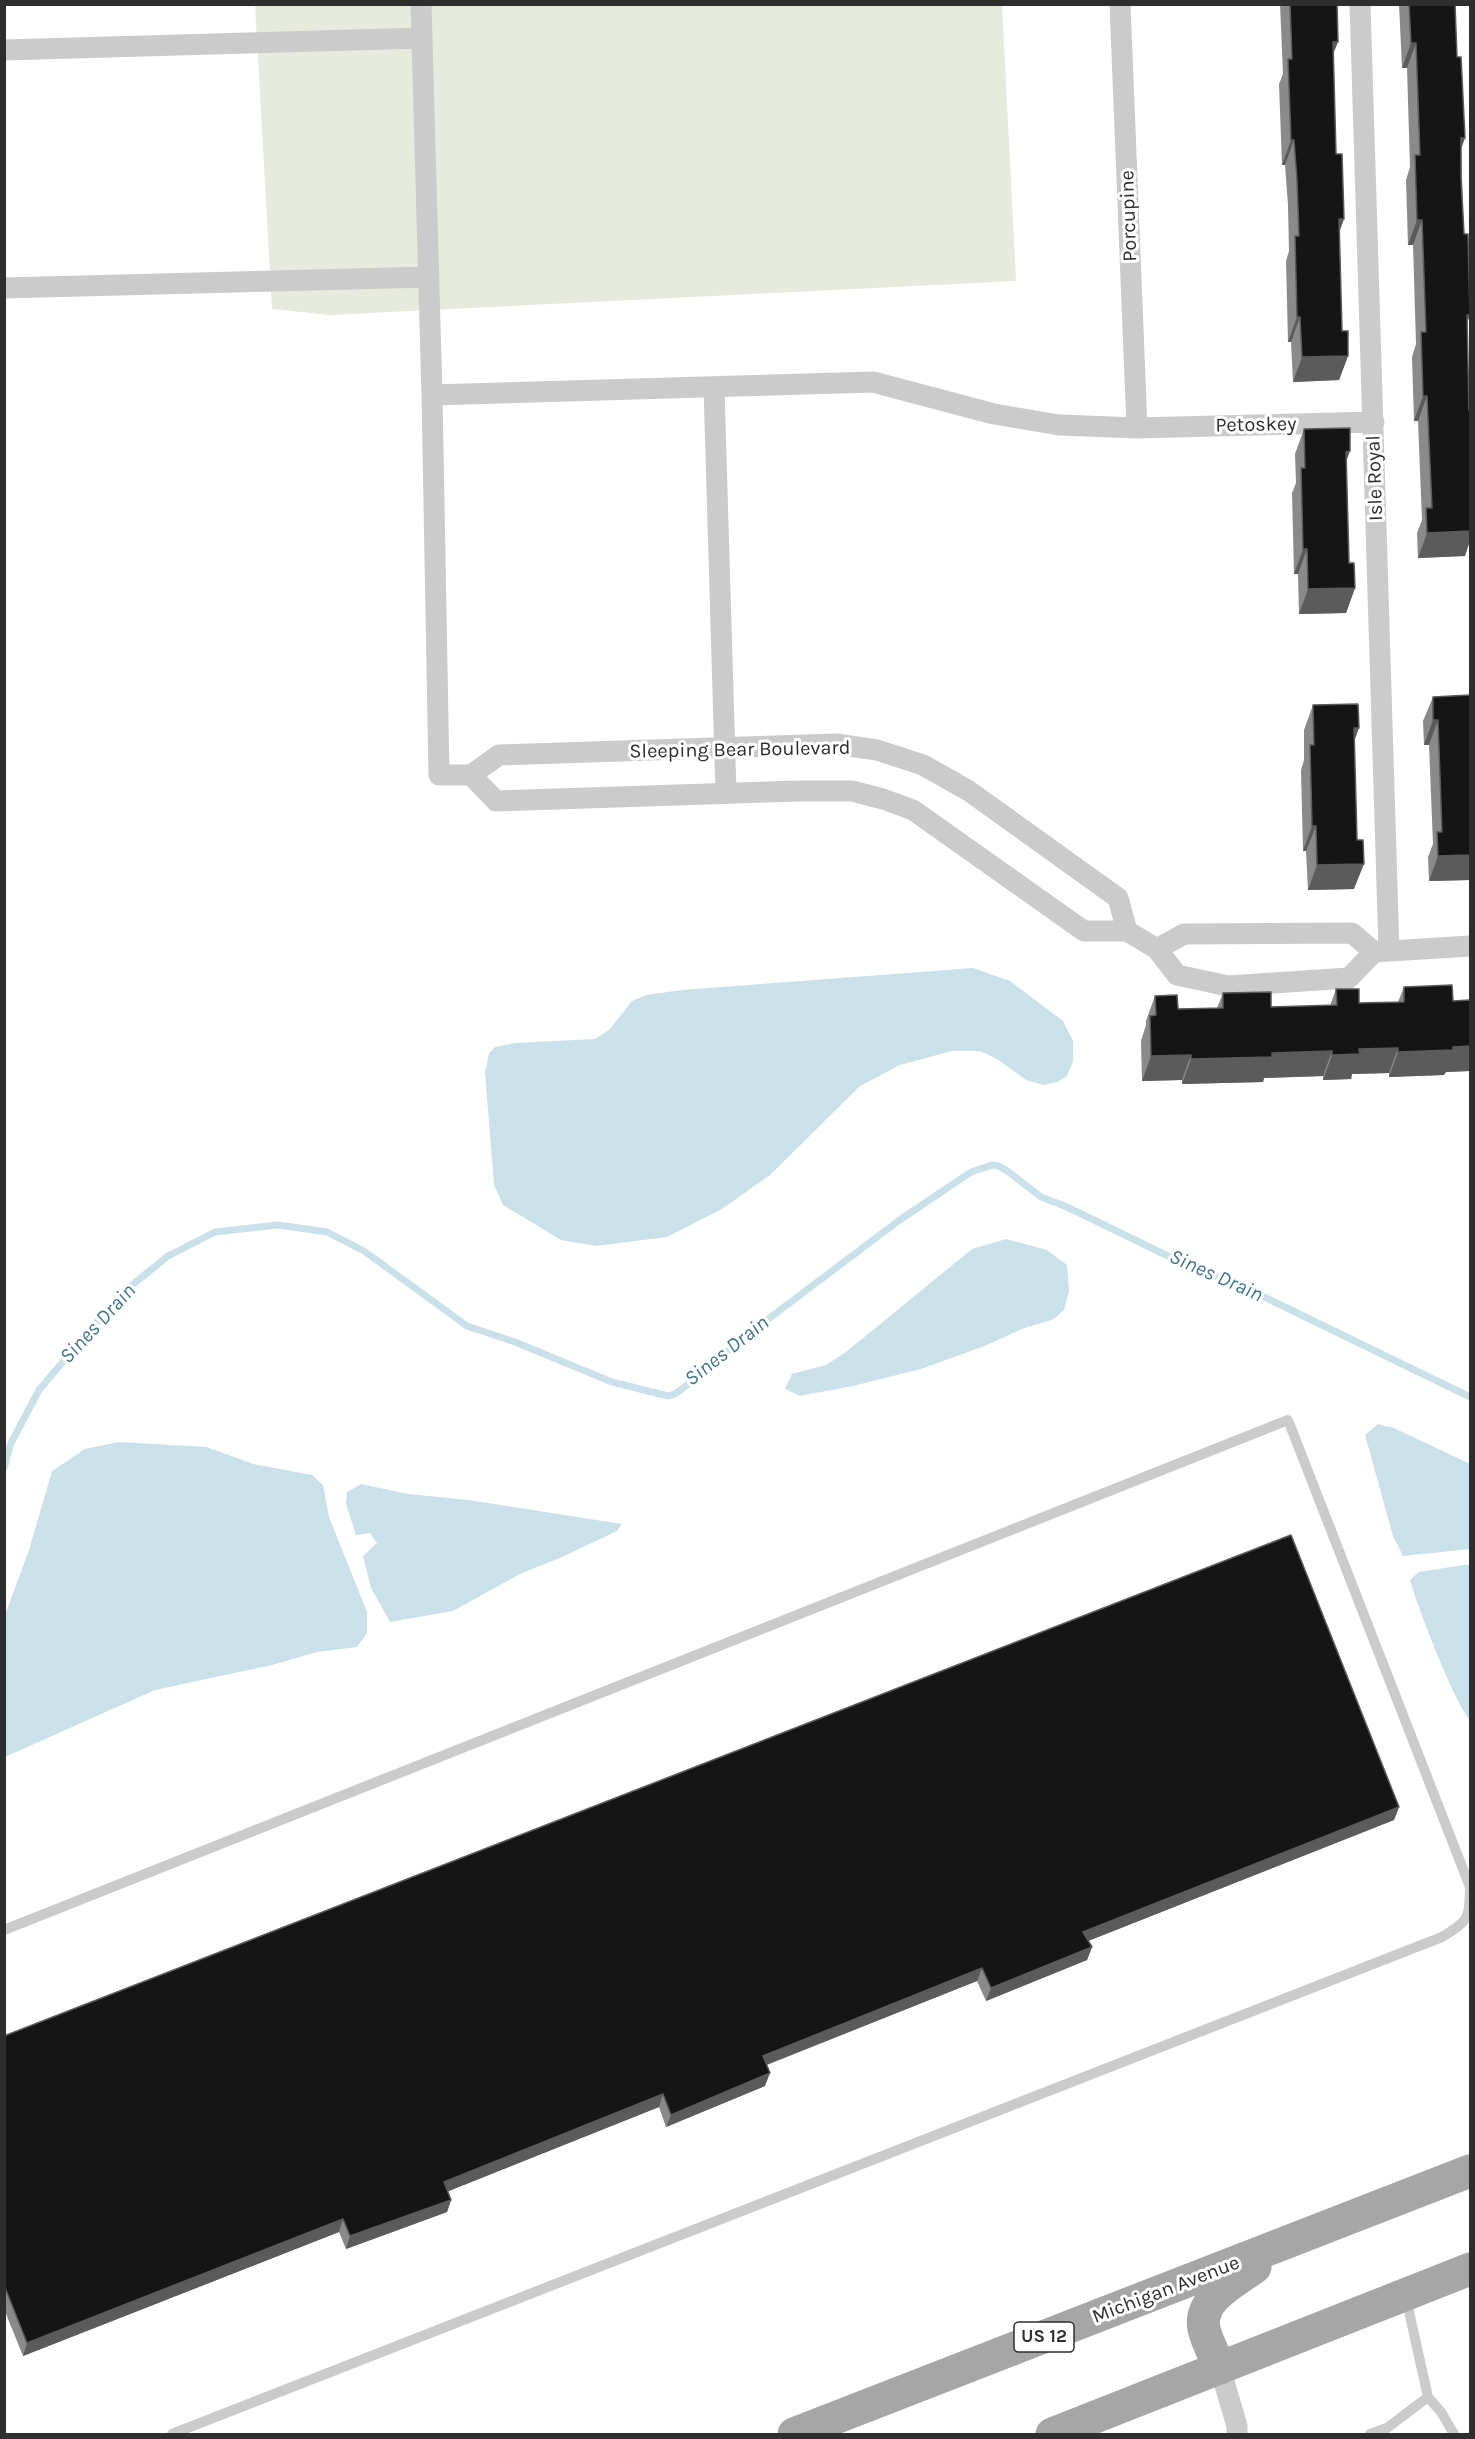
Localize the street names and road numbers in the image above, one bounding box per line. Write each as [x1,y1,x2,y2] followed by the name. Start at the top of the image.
[1115,170,1143,262] street label: Porcupine
[1215,412,1297,438] street label: Petoskey
[1362,435,1388,521] street label: Isle Royal
[629,736,851,764] street label: Sleeping Bear Boulevard
[1089,2251,1243,2329] street label: Michigan Avenue
[1014,2322,1074,2352] road number: US 12

